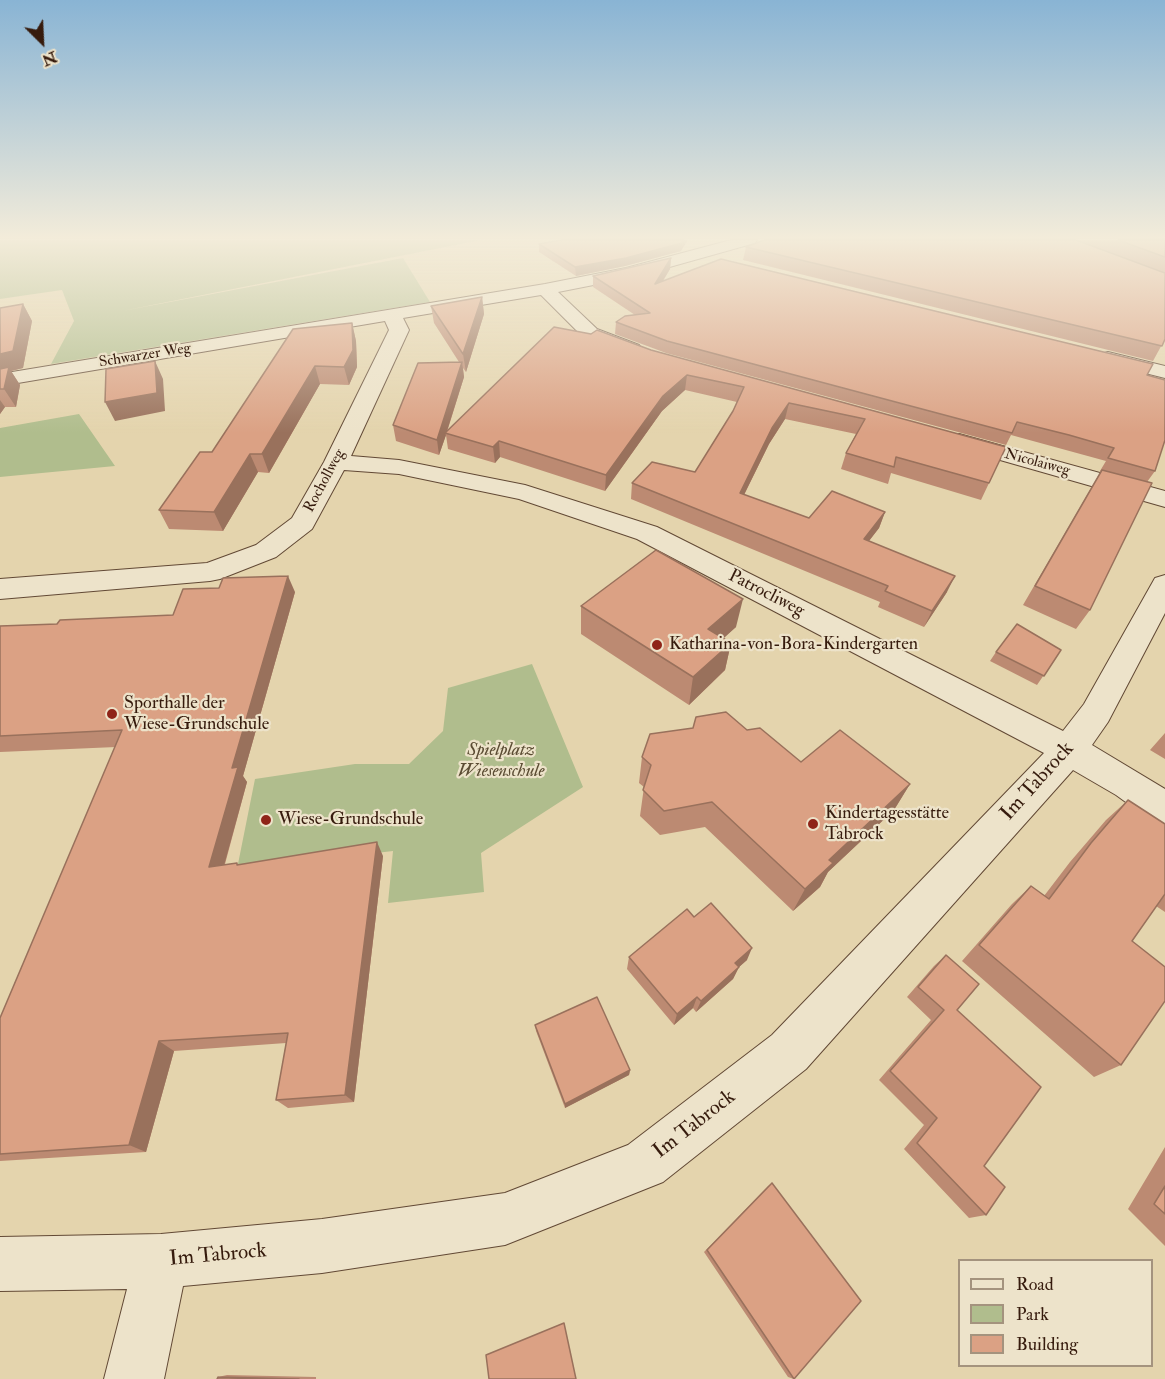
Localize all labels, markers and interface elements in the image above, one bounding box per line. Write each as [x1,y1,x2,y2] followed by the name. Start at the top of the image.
[12,12,72,72] north arrow
[39,46,60,70] text: N
[98,340,192,372] street label: Schwarzer Weg
[301,446,349,516] street label: Rochollweg
[1002,446,1072,480] street label: Nicolaiweg
[724,566,808,622] street label: Patrocliweg
[669,634,918,656] place label: Katharina-von-Bora-Kindergarten
[650,638,664,652] marker: Katharina-von-Bora-Kindergarten
[124,693,269,736] place label: Sporthalle der Wiese-Grundschule
[105,707,119,721] marker: Sporthalle der Wiese-Grundschule
[996,737,1080,827] street label: Im Tabrock
[458,740,544,783] park label: Spielplatz Wiesenschule
[825,803,949,846] place label: Kindertagesstätte Tabrock
[278,809,423,831] place label: Wiese-Grundschule
[259,813,273,827] marker: Wiese-Grundschule
[806,817,820,831] marker: Kindertagesstätte Tabrock
[649,1085,741,1165] street label: Im Tabrock
[168,1239,268,1273] street label: Im Tabrock
[958,1259,1153,1367] legend
[1016,1273,1054,1296] text: Road
[1016,1303,1049,1326] text: Park
[1016,1333,1078,1356] text: Building

